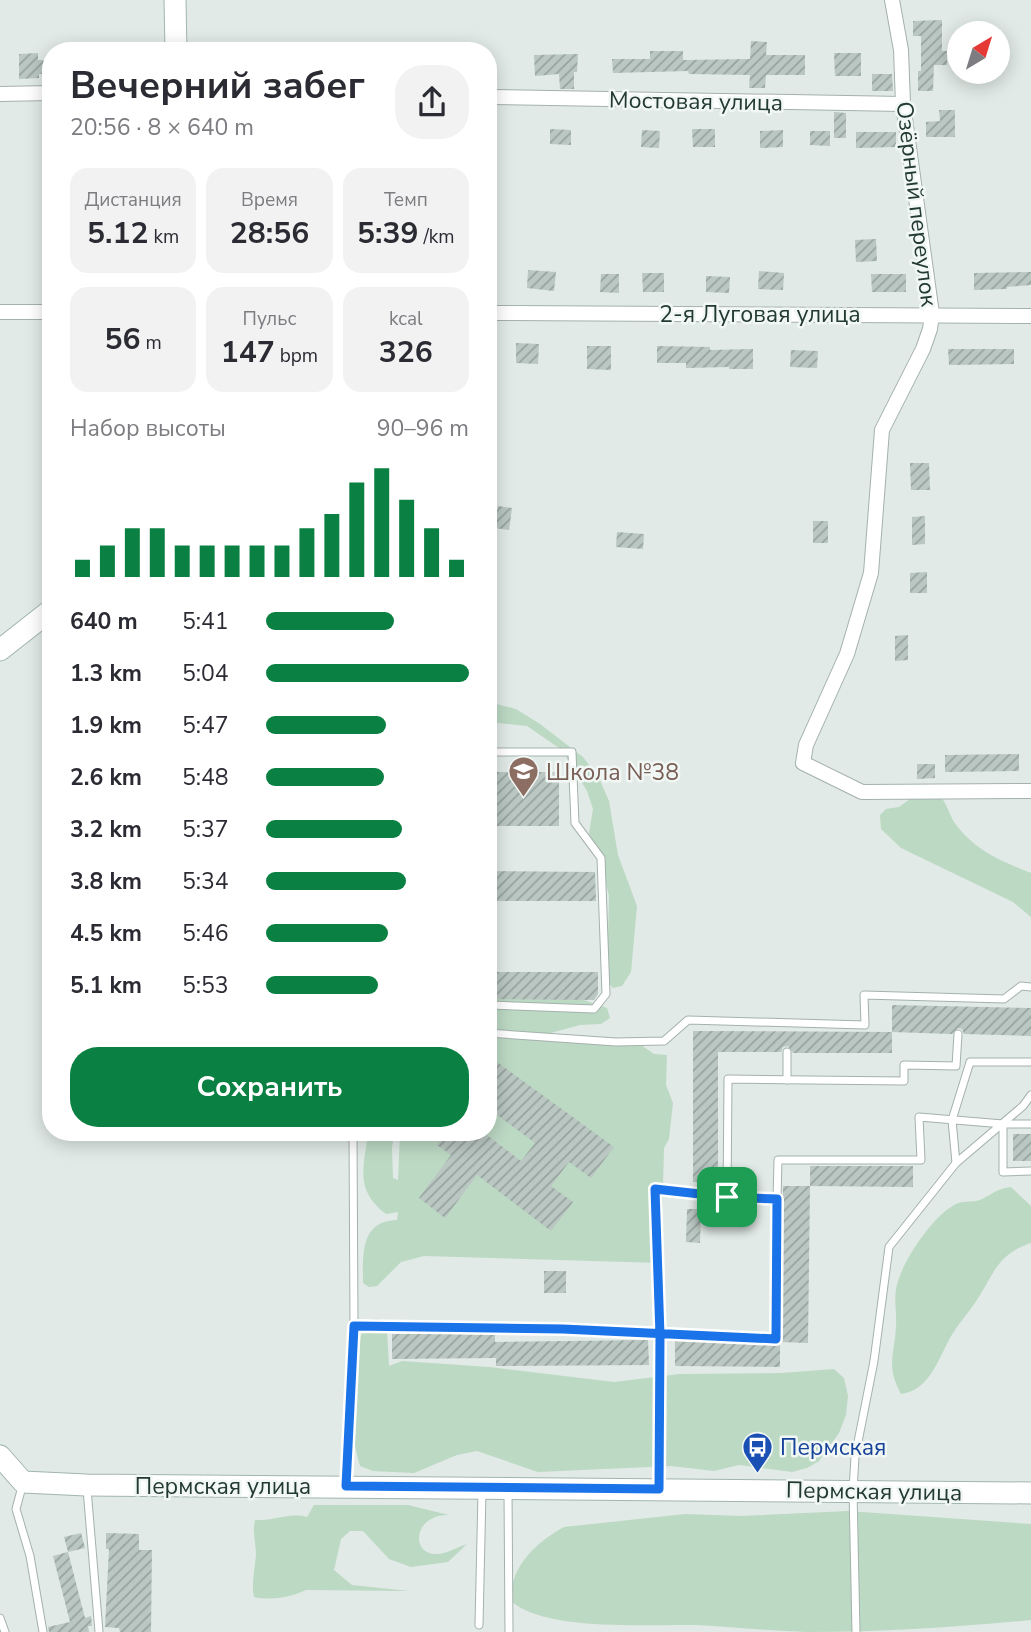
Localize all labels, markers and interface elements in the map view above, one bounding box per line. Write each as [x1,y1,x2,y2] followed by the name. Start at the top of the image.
[947,21,1010,84] north arrow
[947,21,1010,84] map controls
[70,60,365,111] text: Вечерний забег
[395,65,469,139] button: share
[609,84,783,119] street label: Мостовая улица
[889,100,945,309] street label: Озёрный переулок
[70,112,254,143] text: 20:56 · 8 × 640 m
[84,187,182,213] text: Дистанция
[241,187,298,213] text: Время
[384,187,428,213] text: Темп
[87,213,149,254] text: 5.12
[230,213,309,254] text: 28:56
[357,213,419,254] text: 5:39
[149,224,179,250] text: km
[419,224,455,250] text: /km
[659,299,861,330] street label: 2-я Луговая улица
[243,306,296,332] text: Пульс
[389,306,423,332] text: kcal
[105,319,141,360] text: 56
[141,330,162,356] text: m
[221,332,275,373] text: 147
[379,332,433,373] text: 326
[275,343,318,369] text: bpm
[70,413,226,444] text: Набор высоты
[377,413,469,444] text: 90–96 m
[70,606,138,637] text: 640 m
[182,606,229,637] text: 5:41
[70,658,142,689] text: 1.3 km
[182,658,229,689] text: 5:04
[70,710,142,741] text: 1.9 km
[182,710,229,741] text: 5:47
[506,755,540,799] school or university icon: Школа №38
[546,757,679,788] place label: Школа №38
[70,762,142,793] text: 2.6 km
[182,762,229,793] text: 5:48
[70,814,142,845] text: 3.2 km
[182,814,229,845] text: 5:37
[70,866,142,897] text: 3.8 km
[182,866,229,897] text: 5:34
[70,918,142,949] text: 4.5 km
[182,918,229,949] text: 5:46
[70,970,142,1001] text: 5.1 km
[182,970,229,1001] text: 5:53
[70,1047,469,1127] button: Сохранить
[697,1167,757,1227] pin
[708,1178,746,1216] icon: arrive
[740,1430,774,1474] bus stop icon: Пермская
[780,1432,886,1463] place label: Пермская
[135,1471,311,1502] street label: Пермская улица
[785,1474,962,1509] street label: Пермская улица

